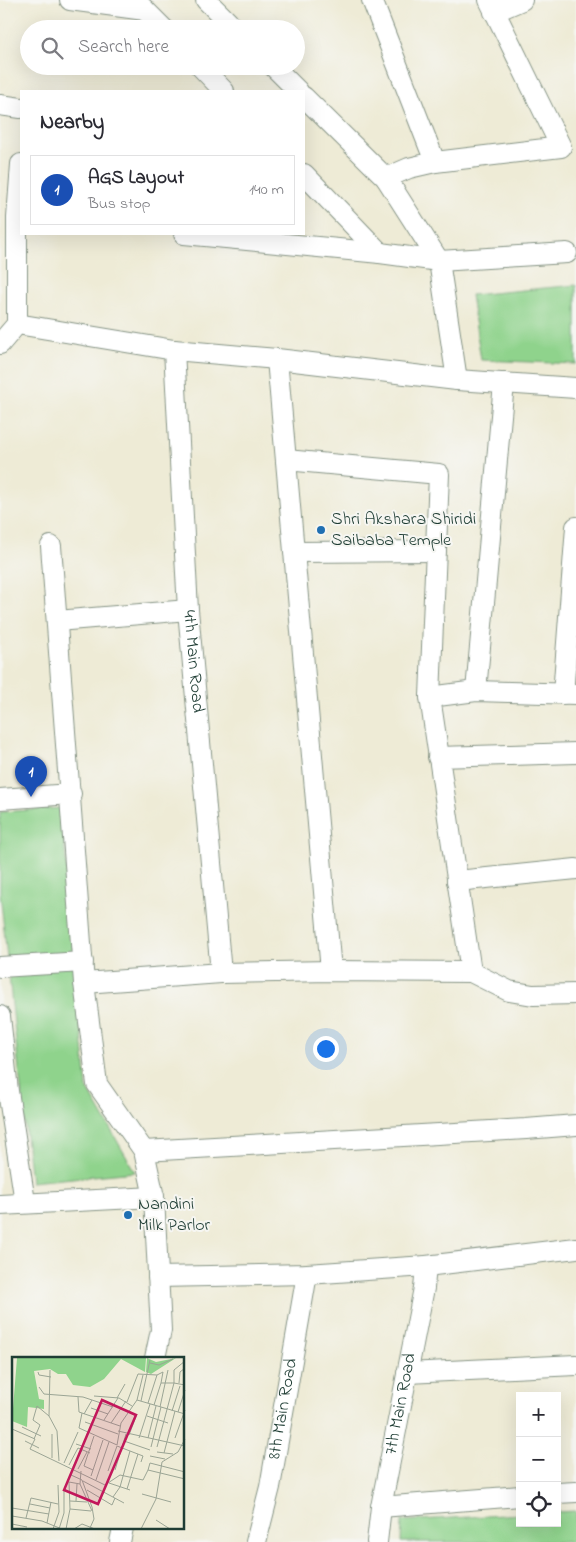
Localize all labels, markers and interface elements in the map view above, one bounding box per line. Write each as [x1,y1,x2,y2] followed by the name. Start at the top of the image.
[20,20,305,75] search box
[38,34,66,62] icon: search
[78,34,169,61] text: Search here
[40,108,104,138] text: Nearby
[88,165,184,192] text: AGS Layout
[54,178,60,202] text: 1
[249,178,284,202] text: 140 m
[88,192,151,216] text: Bus stop
[331,507,476,554] place label: Shri Akshara Shiridi Saibaba Temple
[315,524,327,536] marker: Shri Akshara Shiridi Saibaba Temple
[175,609,210,714] street label: 4th Main Road
[15,756,47,797] pin: 1
[313,1036,339,1062] your location
[138,1192,211,1239] place label: Nandini Milk Parlor
[122,1209,134,1221] marker: Nandini Milk Parlor
[379,1351,424,1457] street label: 7th Main Road
[262,1356,305,1462] street label: 8th Main Road
[12,1357,185,1530] inset map
[516,1392,561,1527] map controls
[516,1392,561,1437] button: +
[516,1437,561,1482] button: −
[516,1482,561,1527] button: locate

